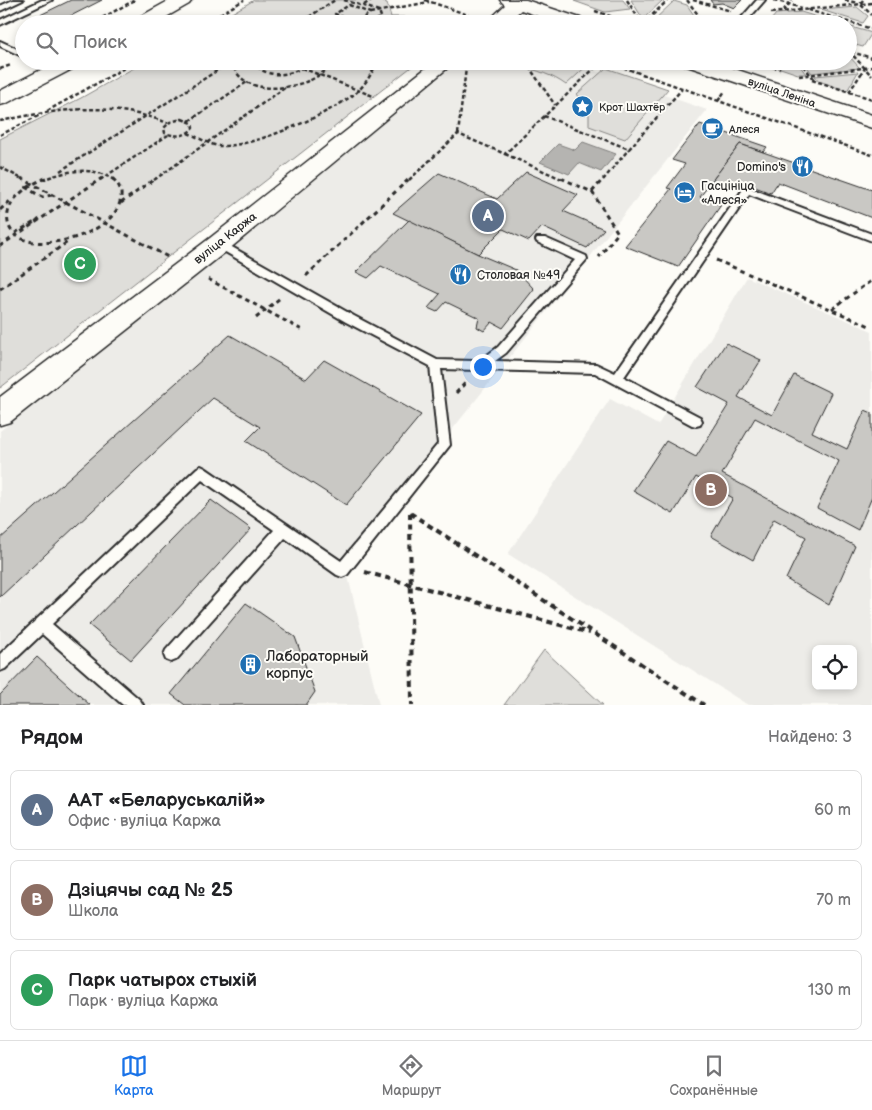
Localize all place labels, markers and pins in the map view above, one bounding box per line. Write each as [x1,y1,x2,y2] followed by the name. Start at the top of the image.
[571,95,595,119] place icon: Крот Шахтёр
[599,101,666,114] place label: Крот Шахтёр
[701,117,725,141] cafe icon: Алеся
[728,123,760,136] place label: Алеся
[790,155,814,179] restaurant icon: Domino's
[737,160,786,175] place label: Domino's
[701,179,755,208] place label: Гасцініца «Алеся»
[673,181,697,205] hotel icon: Гасцініца «Алеся»
[472,197,504,235] pin: A
[64,245,96,283] pin: C
[449,263,473,287] restaurant icon: Столовая №49
[477,268,560,283] place label: Столовая №49
[695,471,727,509] pin: B
[265,647,369,683] place label: Лабораторный корпус
[238,653,262,677] building icon: Лабораторный корпус

